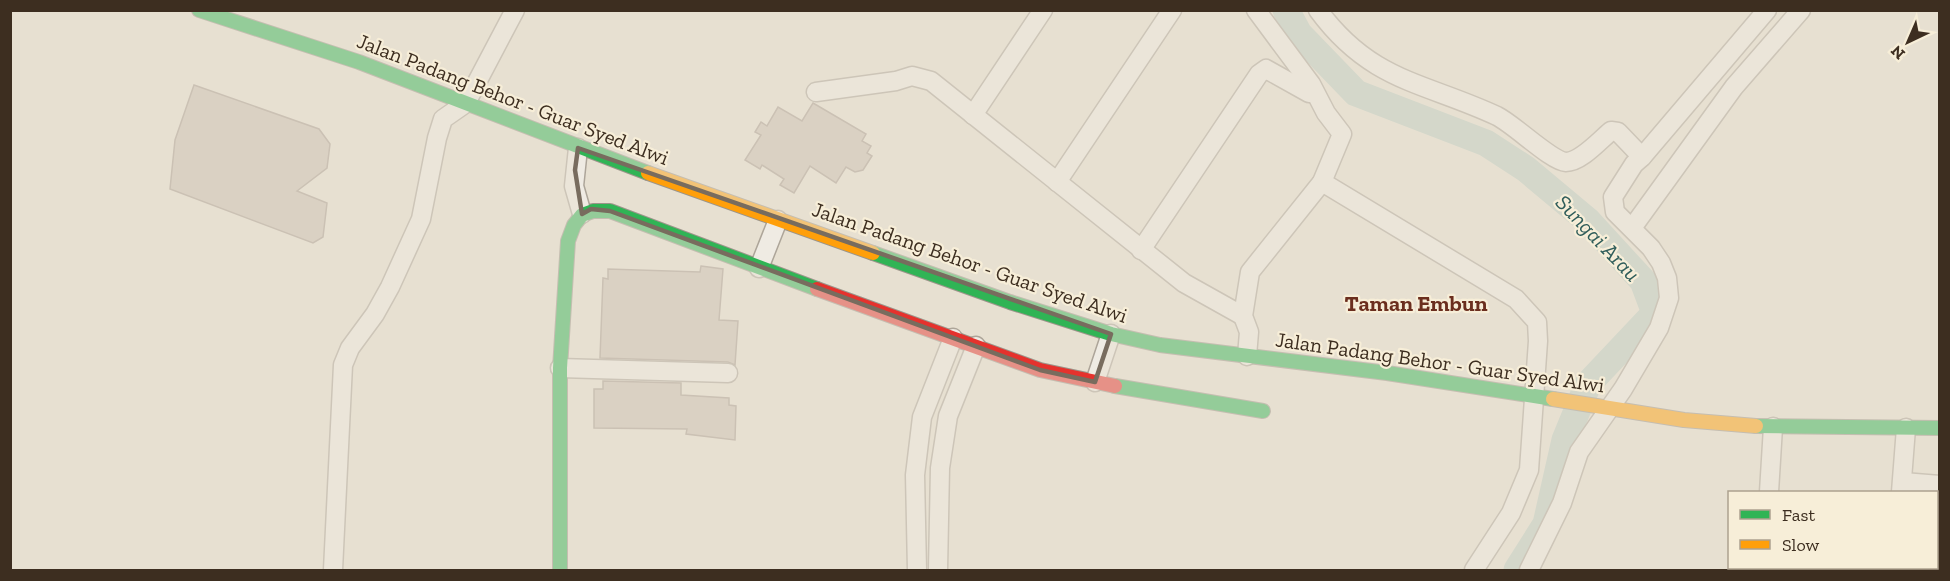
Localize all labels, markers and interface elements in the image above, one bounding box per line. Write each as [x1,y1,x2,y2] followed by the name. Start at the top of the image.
[1878,12,1938,72] north arrow
[354,28,672,170] street label: Jalan Padang Behor - Guar Syed Alwi
[1887,41,1909,63] text: N
[1550,189,1646,287] water label: Sungai Arau
[809,196,1131,328] street label: Jalan Padang Behor - Guar Syed Alwi
[1344,290,1488,317] district label: Taman Embun
[1274,327,1606,397] street label: Jalan Padang Behor - Guar Syed Alwi
[1728,491,1938,569] legend
[1782,504,1815,526] text: Fast
[1782,534,1819,556] text: Slow

